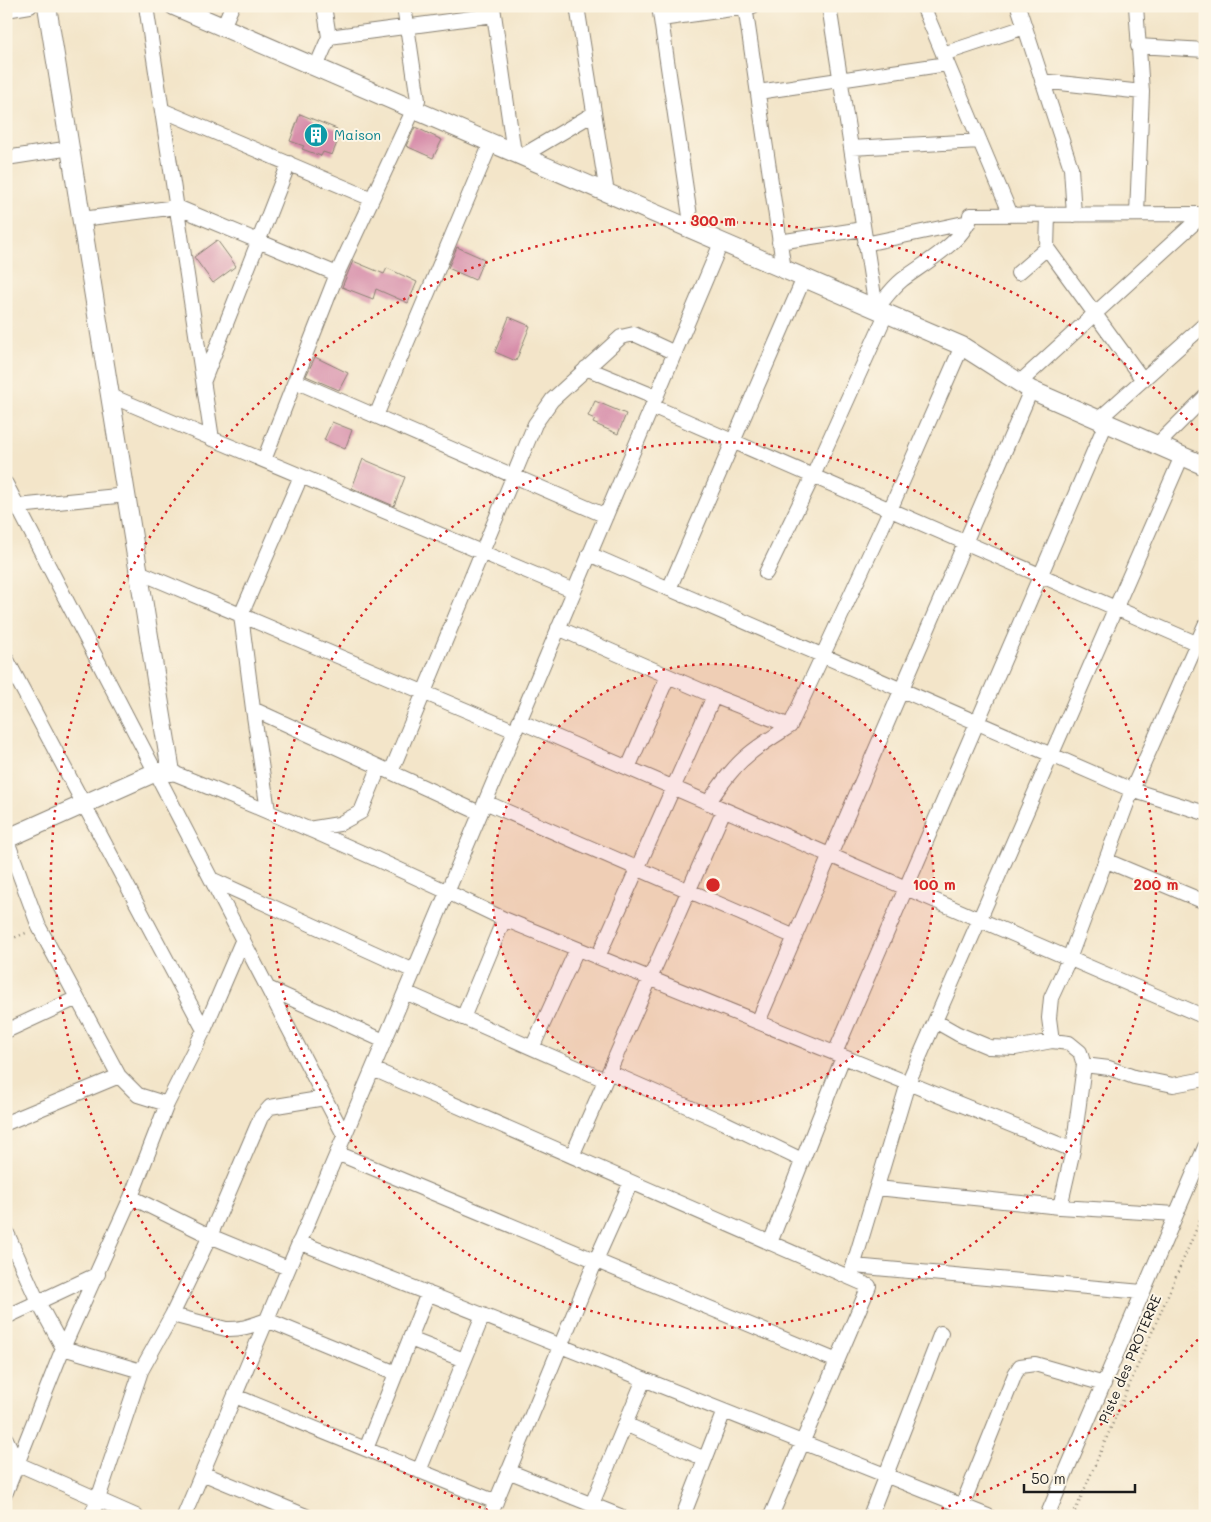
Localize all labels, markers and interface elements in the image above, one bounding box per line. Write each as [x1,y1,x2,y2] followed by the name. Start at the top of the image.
[303,122,329,148] building icon: Maison
[334,125,381,144] place label: Maison
[690,210,736,230] text: 300 m
[912,874,956,894] text: 100 m
[1134,874,1179,894] text: 200 m
[704,876,722,894] centre of rings
[1094,1291,1165,1426] street label: Piste des PROTERRE
[1024,1462,1135,1494] scale bar
[1031,1468,1066,1488] text: 50 m

